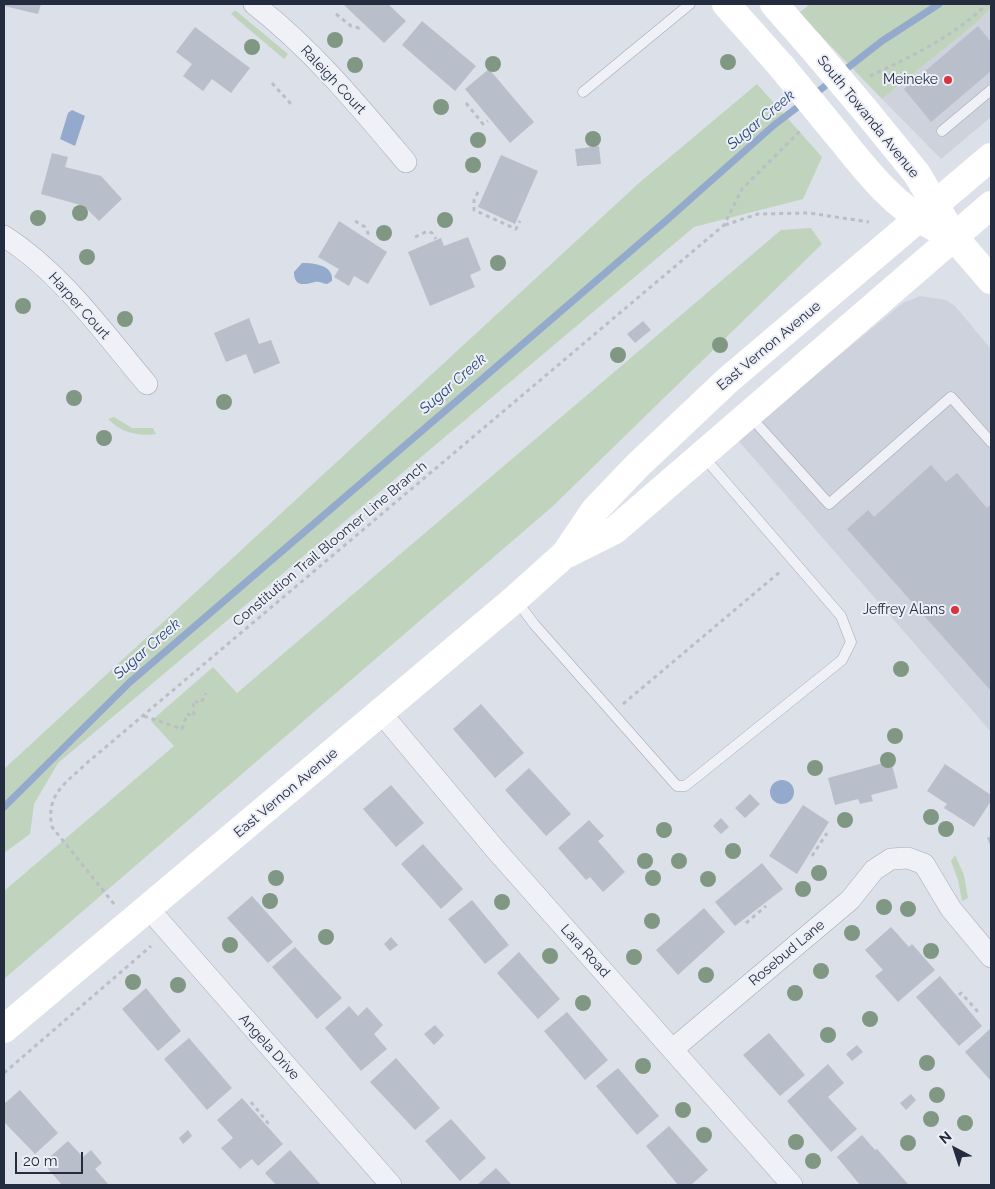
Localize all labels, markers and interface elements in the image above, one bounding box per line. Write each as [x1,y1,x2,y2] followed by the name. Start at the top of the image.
[297,42,369,118] street label: Raleigh Court
[813,52,923,182] street label: South Towanda Avenue
[883,72,938,88] place label: Meineke
[942,74,954,86] marker: Meineke
[723,86,799,154] water label: Sugar Creek
[45,269,113,343] street label: Harper Court
[714,298,824,394] street label: East Vernon Avenue
[416,350,490,418] water label: Sugar Creek
[230,458,430,630] street label: Constitution Trail Bloomer Line Branch
[862,602,945,618] place label: Jeffrey Alans
[949,604,961,616] marker: Jeffrey Alans
[110,615,184,683] water label: Sugar Creek
[231,745,341,841] street label: East Vernon Avenue
[746,916,828,990] street label: Rosebud Lane
[557,921,613,981] street label: Lara Road
[235,1011,303,1083] street label: Angela Drive
[930,1124,980,1174] north arrow
[936,1128,955,1147] text: N
[18,1142,85,1174] scale bar
[23,1152,58,1170] text: 20 m

